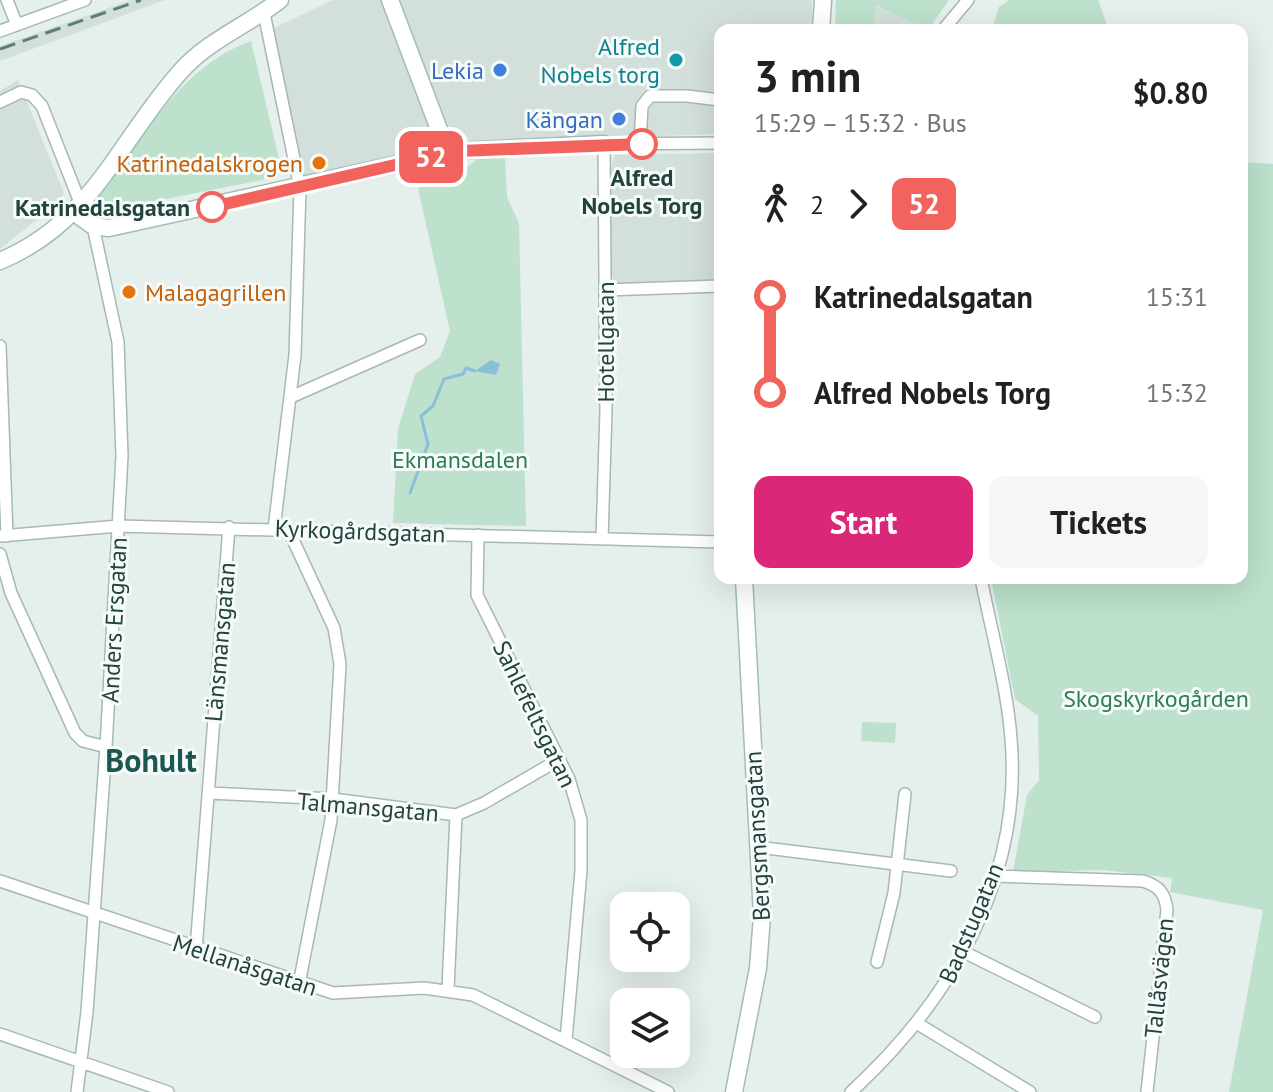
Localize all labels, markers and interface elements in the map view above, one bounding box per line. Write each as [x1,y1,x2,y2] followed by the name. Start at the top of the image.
[541,31,660,90] place label: Alfred Nobels torg
[754,47,861,104] text: 3 min
[667,51,685,69] marker: Alfred Nobels torg
[431,55,484,86] place label: Lekia
[491,61,509,79] marker: Lekia
[1133,73,1208,112] text: $0.80
[525,104,603,135] place label: Kängan
[754,106,967,139] text: 15:29 – 15:32 · Bus
[610,110,628,128] marker: Kängan
[627,129,657,159] marker: Alfred Nobels Torg
[395,131,467,183] line badge: 52
[415,138,447,175] text: 52
[116,148,303,179] place label: Katrinedalskrogen
[310,154,328,172] marker: Katrinedalskrogen
[582,162,702,221] place label: Alfred Nobels Torg
[754,182,798,226] icon: walk
[836,182,880,226] icon: forward
[908,185,940,222] text: 52
[810,188,824,221] text: 2
[15,192,190,223] place label: Katrinedalsgatan
[197,192,227,222] marker: Katrinedalsgatan
[145,277,286,308] place label: Malagagrillen
[814,277,1033,316] text: Katrinedalsgatan
[1146,280,1208,313] text: 15:31
[590,281,621,403] street label: Hotellgatan
[120,283,138,301] marker: Malagagrillen
[814,373,1051,412] text: Alfred Nobels Torg
[1146,376,1208,409] text: 15:32
[392,444,528,475] park label: Ekmansdalen
[754,476,973,568] button: Start
[989,476,1208,568] button: Tickets
[274,513,446,549] street label: Kyrkogårdsgatan
[94,536,134,704] street label: Anders Ersgatan
[198,561,242,723] street label: Länsmansgatan
[486,635,584,793] street label: Sahlefeltsgatan
[1063,683,1249,714] park label: Skogskyrkogården
[105,739,197,781] district label: Bohult
[737,750,777,922] street label: Bergsmansgatan
[296,785,440,829] street label: Talmansgatan
[932,858,1010,988] street label: Badstugatan
[610,892,690,1068] map controls
[610,892,690,972] button: locate
[1137,916,1181,1040] street label: Tallåsvägen
[169,927,321,1003] street label: Mellanåsgatan
[610,988,690,1068] button: layers

